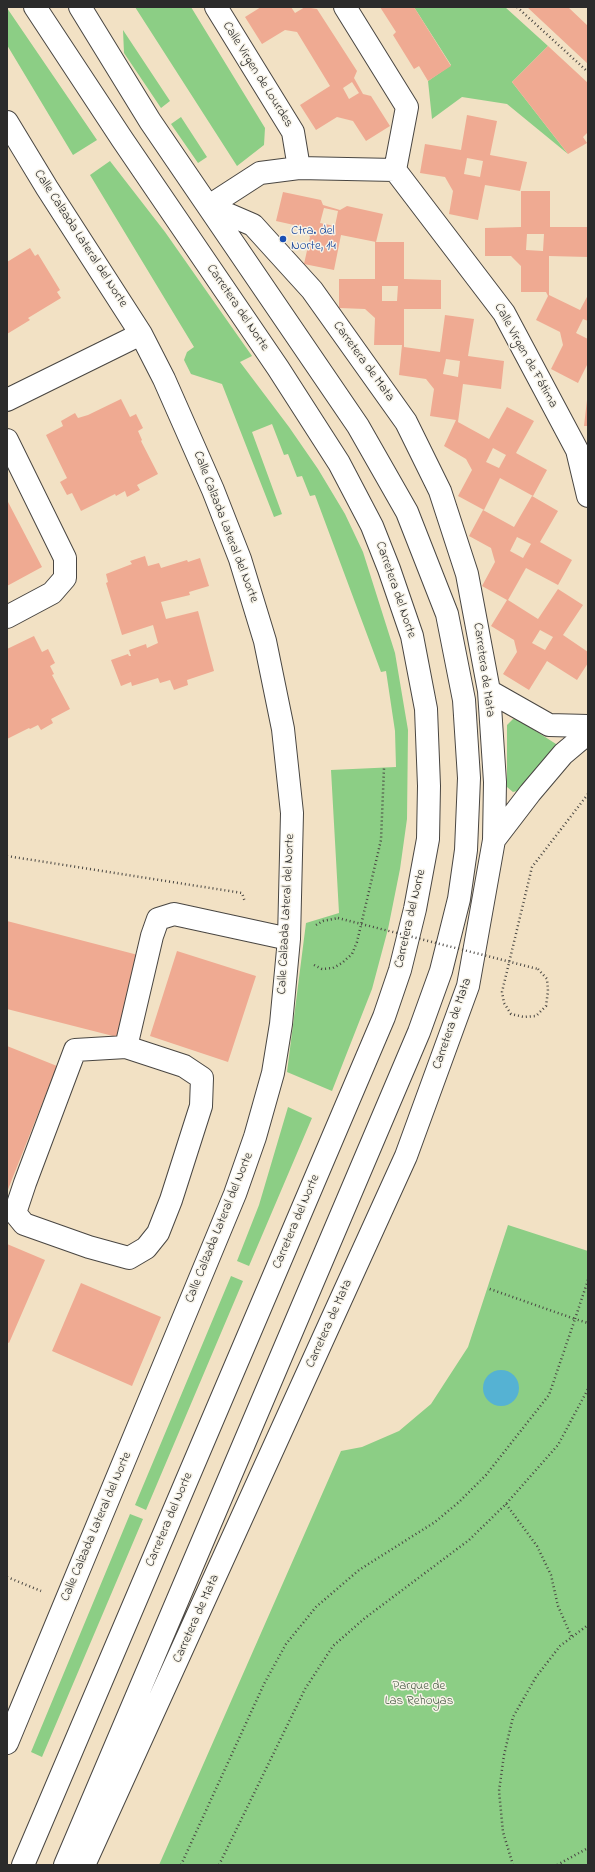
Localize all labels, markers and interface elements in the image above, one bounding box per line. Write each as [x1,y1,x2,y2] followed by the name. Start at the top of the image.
[218,19,296,131] street label: Calle Virgen de Lourdes
[30,167,130,311] street label: Calle Calzada Lateral del Norte
[291,224,336,255] place label: Ctra. del Norte, 14
[278,234,288,244] marker: Ctra. del Norte, 14
[202,262,272,354] street label: Carretera del Norte
[490,301,560,411] street label: Calle Virgen de Fátima
[329,319,397,405] street label: Carretera de Mata
[189,449,261,605] street label: Calle Calzada Lateral del Norte
[371,540,419,640] street label: Carretera del Norte
[469,622,497,718] street label: Carretera de Mata
[275,833,299,995] street label: Calle Calzada Lateral del Norte
[392,868,430,970] street label: Carretera del Norte
[430,976,476,1072] street label: Carretera de Mata
[183,1151,257,1305] street label: Calle Calzada Lateral del Norte
[270,1173,324,1271] street label: Carretera del Norte
[304,1277,356,1371] street label: Carretera de Mata
[58,1450,136,1604] street label: Calle Calzada Lateral del Norte
[143,1471,197,1569] street label: Carretera del Norte
[171,1572,223,1666] street label: Carretera de Mata
[385,1679,453,1710] park label: Parque de Las Rehoyas

